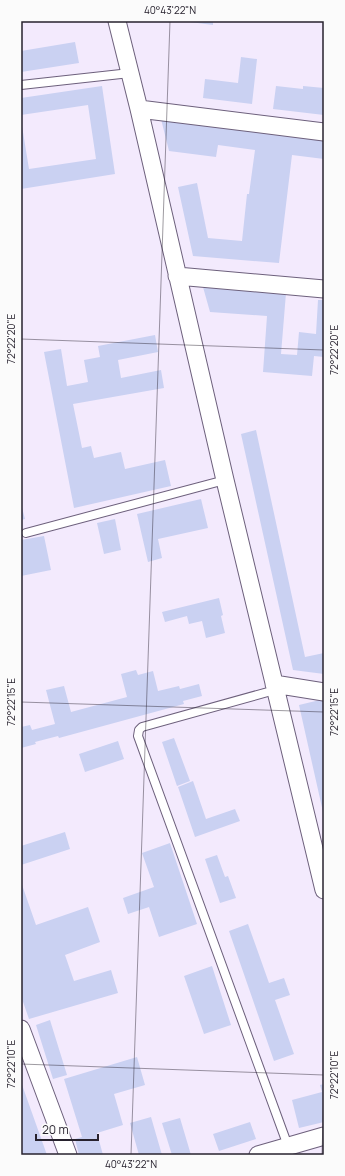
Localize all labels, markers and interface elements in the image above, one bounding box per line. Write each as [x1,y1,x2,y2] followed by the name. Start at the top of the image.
[144,3,196,17] text: 40°43'22"N
[4,314,18,364] text: 72°22'20"E
[327,325,341,375] text: 72°22'20"E
[4,678,18,726] text: 72°22'15"E
[327,688,341,736] text: 72°22'15"E
[4,1040,18,1088] text: 72°22'10"E
[327,1051,341,1099] text: 72°22'10"E
[36,1116,98,1142] scale bar
[42,1121,69,1138] text: 20 m
[105,1157,157,1171] text: 40°43'22"N

